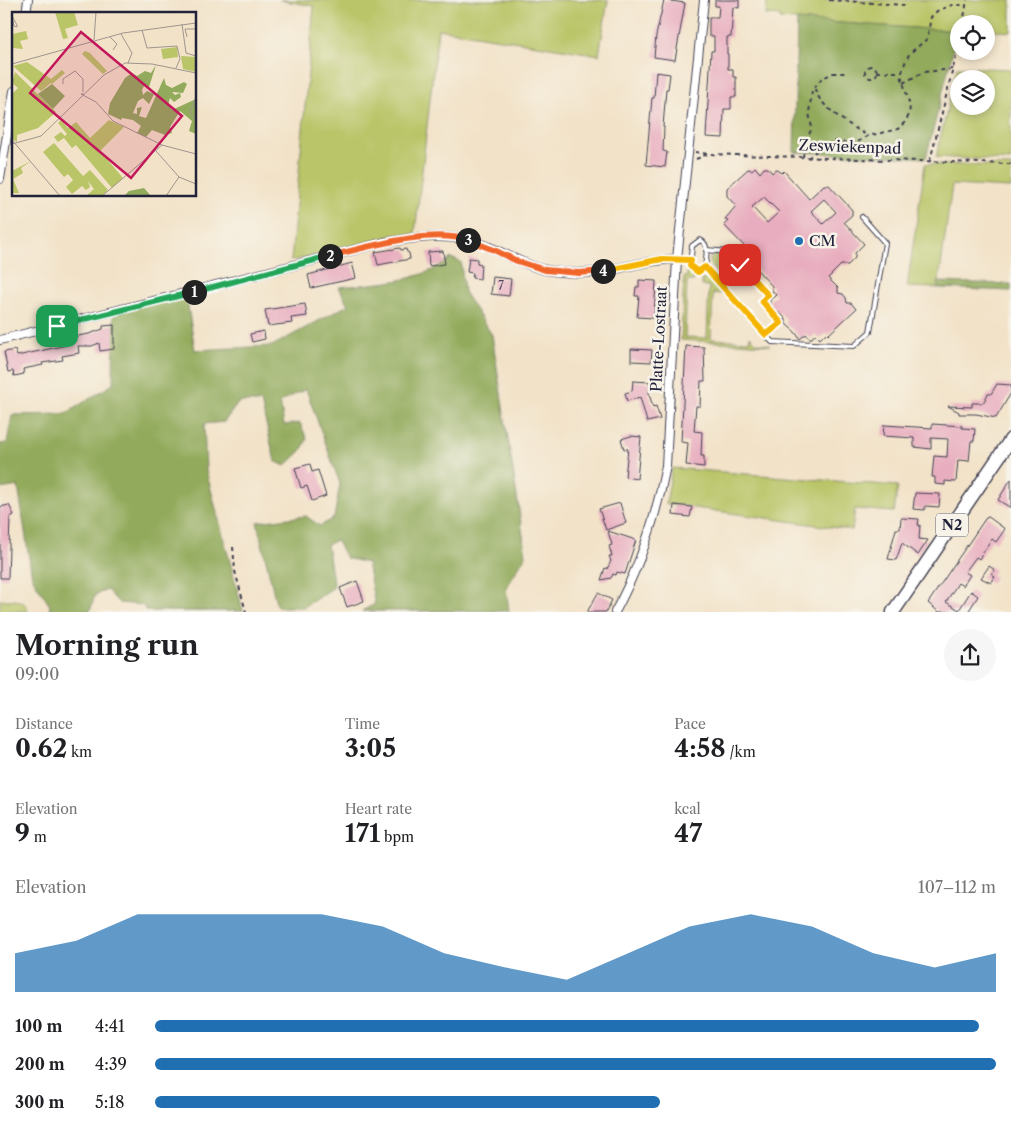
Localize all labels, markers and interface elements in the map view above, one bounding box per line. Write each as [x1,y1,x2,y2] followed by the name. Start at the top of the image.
[12,12,196,196] inset map
[950,15,995,115] map controls
[950,15,995,60] button: locate
[950,70,995,115] button: layers
[798,135,902,158] street label: Zeswiekenpad
[456,228,480,252] pin: 3
[465,231,472,249] text: 3
[809,231,836,250] place label: CM
[793,235,805,247] marker: CM
[318,244,342,268] pin: 2
[719,244,761,286] pin
[326,247,335,265] text: 2
[726,251,754,279] icon: check
[590,258,616,284] pin: 4
[599,262,608,280] text: 4
[498,278,504,293] house number: 7
[182,280,206,304] pin: 1
[191,283,198,301] text: 1
[646,285,671,392] street label: Platte-Lostraat
[36,305,78,347] pin
[43,312,71,340] icon: arrive
[936,514,968,536] road number: N2
[15,628,199,662] text: Morning run
[944,629,996,681] button: share
[15,664,59,684] text: 09:00
[15,715,73,733] text: Distance
[345,715,380,733] text: Time
[674,715,706,733] text: Pace
[15,733,67,764] text: 0.62
[345,733,396,764] text: 3:05
[674,733,726,764] text: 4:58
[67,743,92,761] text: km
[726,743,756,761] text: /km
[15,800,78,818] text: Elevation
[345,800,412,818] text: Heart rate
[674,800,701,818] text: kcal
[15,818,30,849] text: 9
[345,818,380,849] text: 171
[674,818,702,849] text: 47
[30,828,47,846] text: m
[380,828,414,846] text: bpm
[15,877,86,897] text: Elevation
[918,877,996,897] text: 107–112 m
[15,1016,62,1036] text: 100 m
[95,1016,125,1036] text: 4:41
[15,1054,65,1074] text: 200 m
[95,1054,127,1074] text: 4:39
[15,1092,64,1112] text: 300 m
[95,1092,124,1112] text: 5:18

